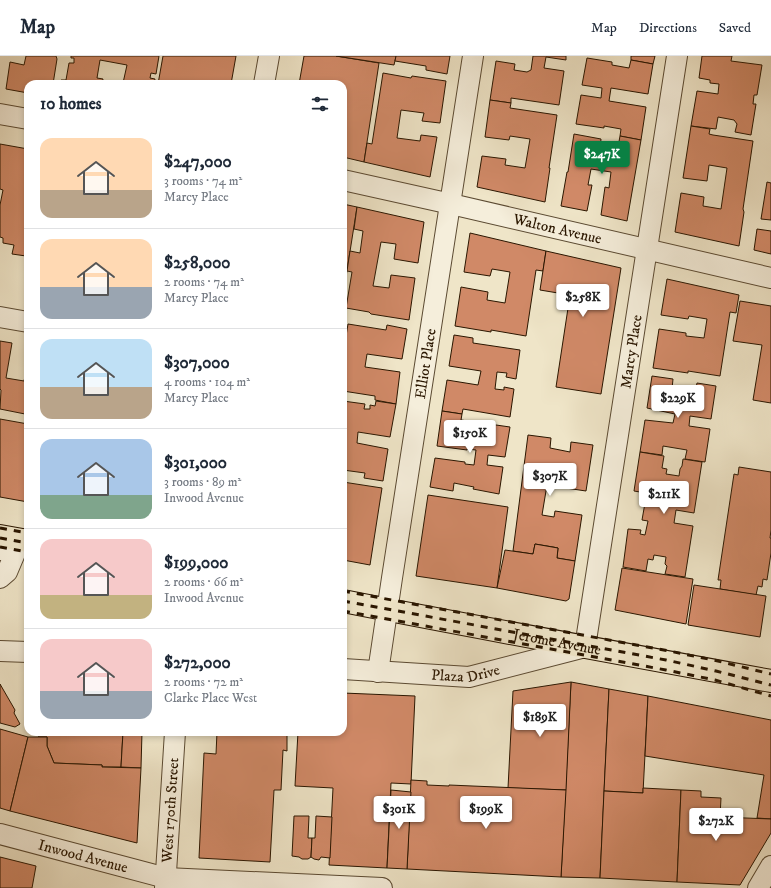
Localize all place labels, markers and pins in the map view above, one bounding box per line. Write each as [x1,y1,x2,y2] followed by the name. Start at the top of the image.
[574,141,630,175] pin: $247K
[555,284,611,318] pin: $258K
[650,385,706,419] pin: $229K
[442,420,498,454] pin: $150K
[522,463,578,497] pin: $307K
[636,481,692,515] pin: $211K
[512,704,568,738] pin: $189K
[371,796,427,830] pin: $301K
[458,796,514,830] pin: $199K
[688,808,744,842] pin: $272K

